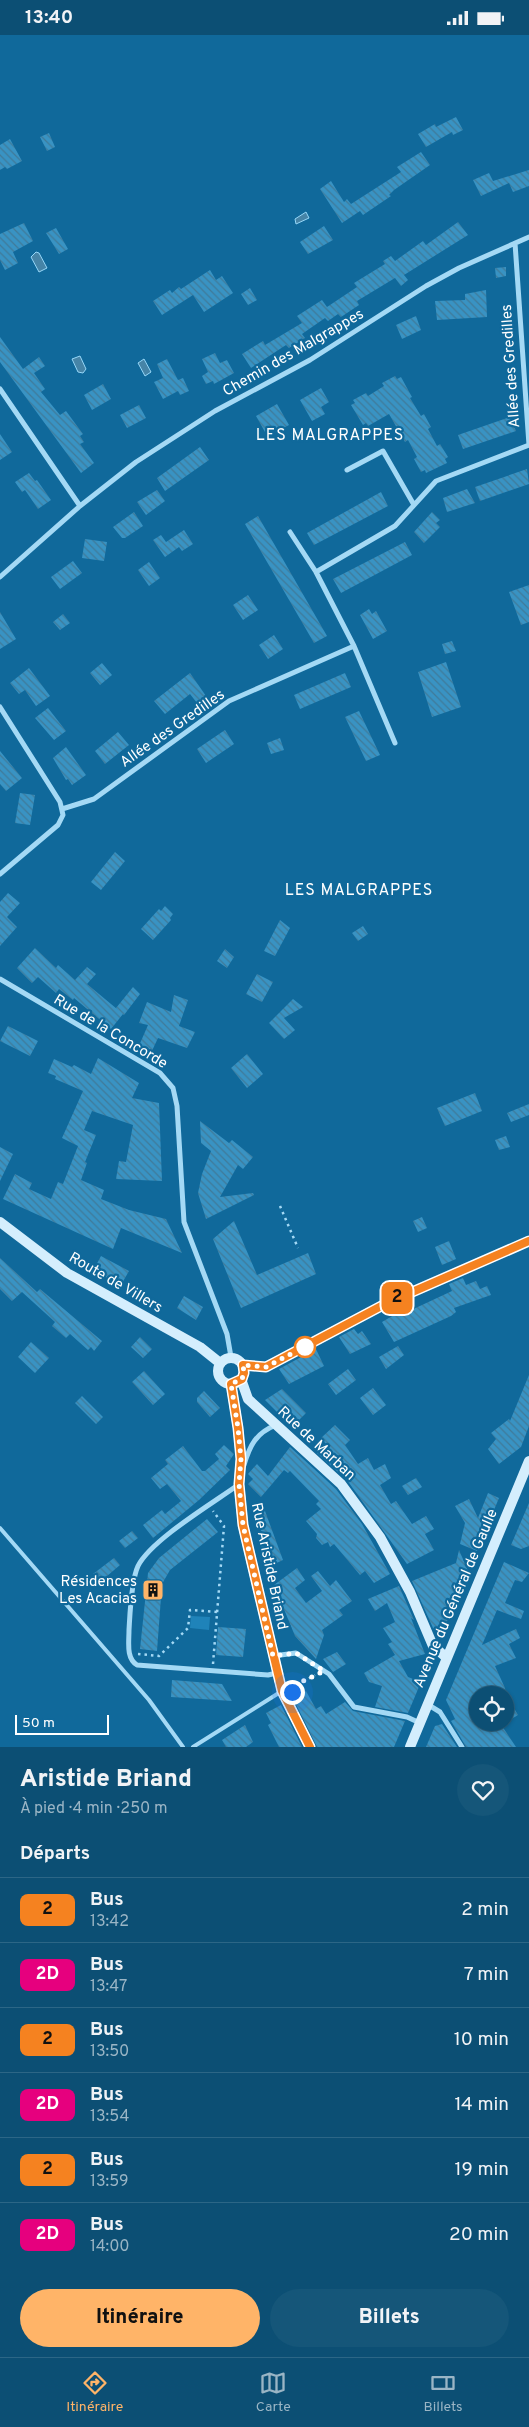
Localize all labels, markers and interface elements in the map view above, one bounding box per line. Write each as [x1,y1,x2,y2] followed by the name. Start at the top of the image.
[25,6,73,30] text: 13:40
[498,303,525,428] street label: Allée des Gredilles
[220,305,368,401] street label: Chemin des Malgrappes
[256,426,404,446] district label: LES MALGRAPPES
[117,686,229,773] street label: Allée des Gredilles
[285,881,433,901] district label: LES MALGRAPPES
[50,991,171,1074] street label: Rue de la Concorde
[65,1249,166,1318] street label: Route de Villers
[381,1282,413,1314] line badge: 2
[391,1286,403,1309] text: 2
[294,1336,316,1358] unlabelled marker
[273,1403,359,1485] street label: Rue de Marban
[246,1501,291,1632] street label: Rue Aristide Briand
[410,1506,503,1691] street label: Avenue du Général de Gaulle
[59,1573,137,1609] place label: Résidences Les Acacias
[141,1578,165,1602] building icon: Résidences Les Acacias
[280,1680,305,1705] your location
[469,1686,514,1731] map controls
[469,1686,514,1731] button: locate
[15,1712,109,1735] scale bar
[22,1715,55,1732] text: 50 m
[457,1764,509,1816] button: heart
[20,1765,192,1795] text: Aristide Briand
[20,1799,168,1819] text: À pied · 4 min · 250 m
[20,1842,90,1866] text: Départs
[90,1888,124,1912] text: Bus
[42,1898,53,1921] text: 2
[461,1898,509,1922] text: 2 min
[90,1912,129,1932] text: 13:42
[90,1953,124,1977] text: Bus
[36,1963,59,1986] text: 2D
[464,1963,509,1987] text: 7 min
[90,1977,127,1997] text: 13:47
[90,2018,124,2042] text: Bus
[42,2028,53,2051] text: 2
[454,2028,509,2052] text: 10 min
[90,2042,129,2062] text: 13:50
[90,2083,124,2107] text: Bus
[36,2093,59,2116] text: 2D
[454,2093,509,2117] text: 14 min
[90,2107,129,2127] text: 13:54
[90,2148,124,2172] text: Bus
[42,2158,53,2181] text: 2
[454,2158,509,2182] text: 19 min
[90,2172,129,2192] text: 13:59
[90,2213,124,2237] text: Bus
[36,2223,59,2246] text: 2D
[449,2223,509,2247] text: 20 min
[90,2237,130,2257] text: 14:00
[20,2289,260,2347] button: Itinéraire
[270,2289,509,2347] button: Billets
[66,2369,123,2416] tab: Itinéraire
[256,2369,291,2416] tab: Carte
[423,2369,463,2416] tab: Billets

